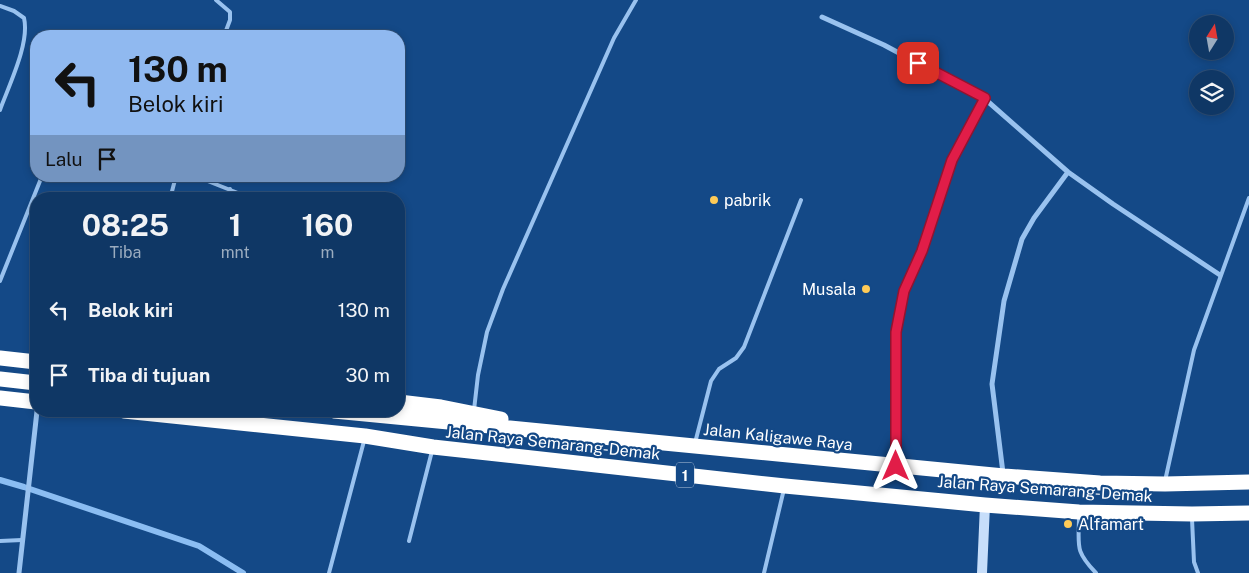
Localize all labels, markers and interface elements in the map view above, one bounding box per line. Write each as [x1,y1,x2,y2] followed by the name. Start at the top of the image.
[1189,15,1234,60] north arrow
[1189,15,1234,115] map controls
[897,42,939,84] pin
[128,49,228,90] text: 130 m
[904,49,932,77] icon: arrive
[45,50,110,115] icon: left
[1189,70,1234,115] button: layers
[128,91,224,117] text: Belok kiri
[93,145,121,173] icon: arrive
[45,148,83,170] text: Lalu
[724,191,771,210] place label: pabrik
[708,194,720,206] marker: pabrik
[82,207,169,243] text: 08:25
[229,207,242,243] text: 1
[301,207,353,243] text: 160
[109,243,141,262] text: Tiba
[221,243,250,262] text: mnt
[320,243,334,262] text: m
[802,280,856,299] place label: Musala
[860,283,872,295] marker: Musala
[45,296,73,324] icon: left
[88,299,173,321] text: Belok kiri
[338,299,390,321] text: 130 m
[45,361,73,389] icon: arrive
[88,364,210,386] text: Tiba di tujuan
[345,364,390,386] text: 30 m
[702,420,854,454] street label: Jalan Kaligawe Raya
[445,422,661,464] street label: Jalan Raya Semarang-Demak
[869,439,921,491] position arrow
[676,462,694,488] road number: 1
[937,472,1153,506] street label: Jalan Raya Semarang-Demak
[1078,515,1144,534] place label: Alfamart
[1062,518,1074,530] marker: Alfamart

